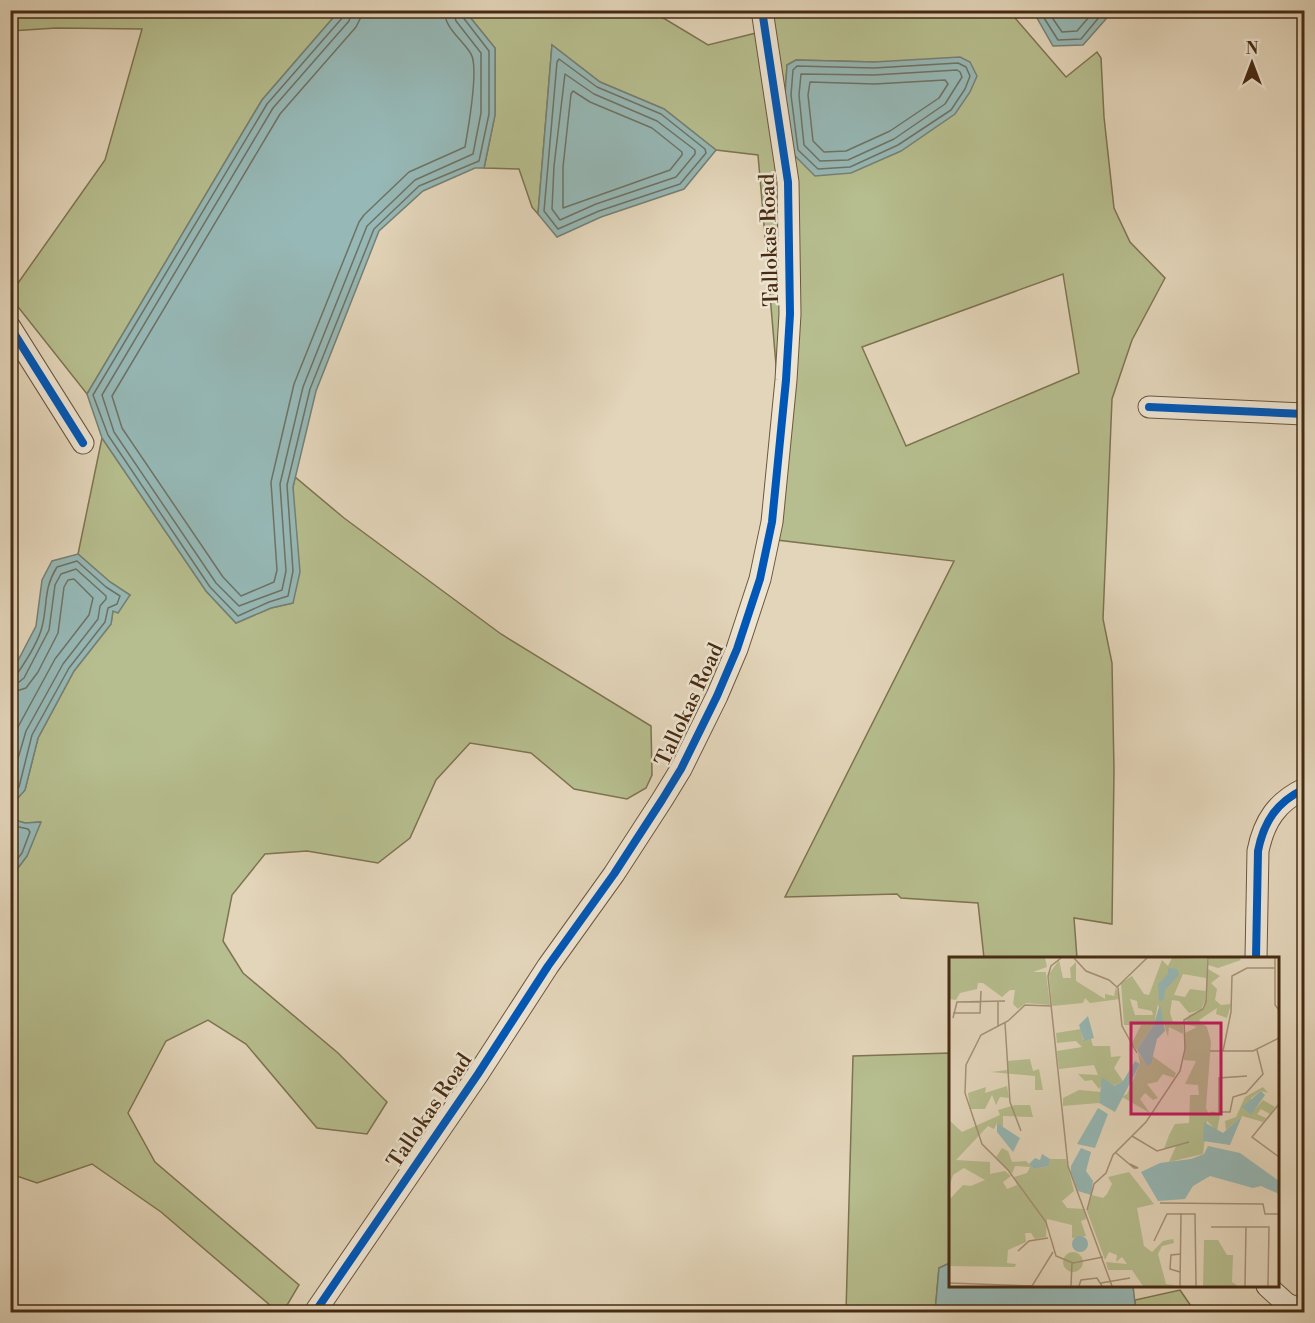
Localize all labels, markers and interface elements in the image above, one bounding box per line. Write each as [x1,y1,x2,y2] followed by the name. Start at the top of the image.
[1222,33,1282,93] north arrow
[1246,39,1259,59] text: N
[755,173,785,307] street label: Tallokas Road
[650,639,730,771] street label: Tallokas Road
[949,957,1279,1287] inset map
[382,1049,478,1173] street label: Tallokas Road

